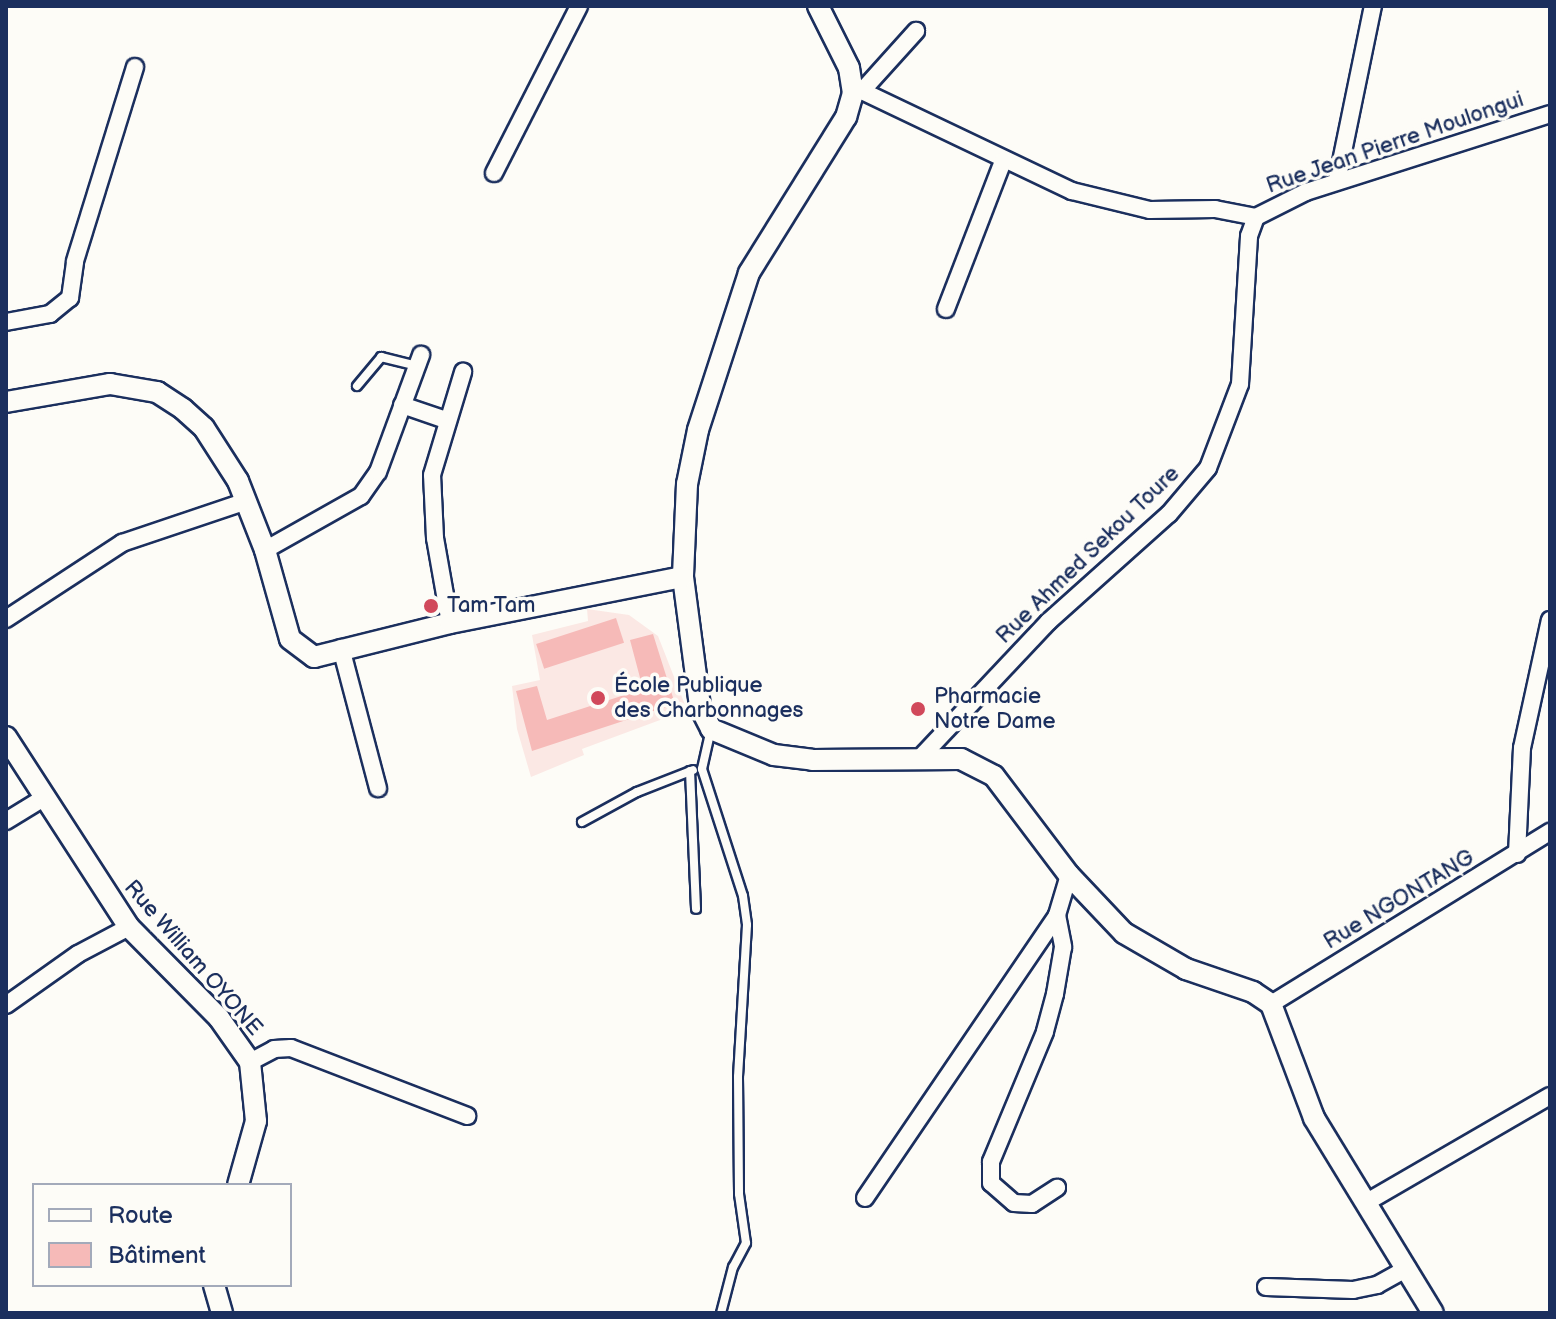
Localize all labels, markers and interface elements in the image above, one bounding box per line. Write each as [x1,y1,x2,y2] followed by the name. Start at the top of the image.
[1262,86,1528,200] street label: Rue Jean Pierre Moulongui
[991,460,1185,650] street label: Rue Ahmed Sekou Toure
[447,593,536,619] place label: Tam Tam
[422,597,440,615] marker: Tam Tam
[614,672,804,724] place label: École Publique des Charbonnages
[934,683,1055,734] place label: Pharmacie Notre Dame
[589,689,607,707] marker: École Publique des Charbonnages
[909,700,927,718] marker: Pharmacie Notre Dame
[1319,845,1479,955] street label: Rue NGONTANG
[118,875,268,1041] street label: Rue William OYONE
[32,1183,292,1287] legend
[108,1201,173,1230] text: Route
[108,1241,206,1270] text: Bâtiment

